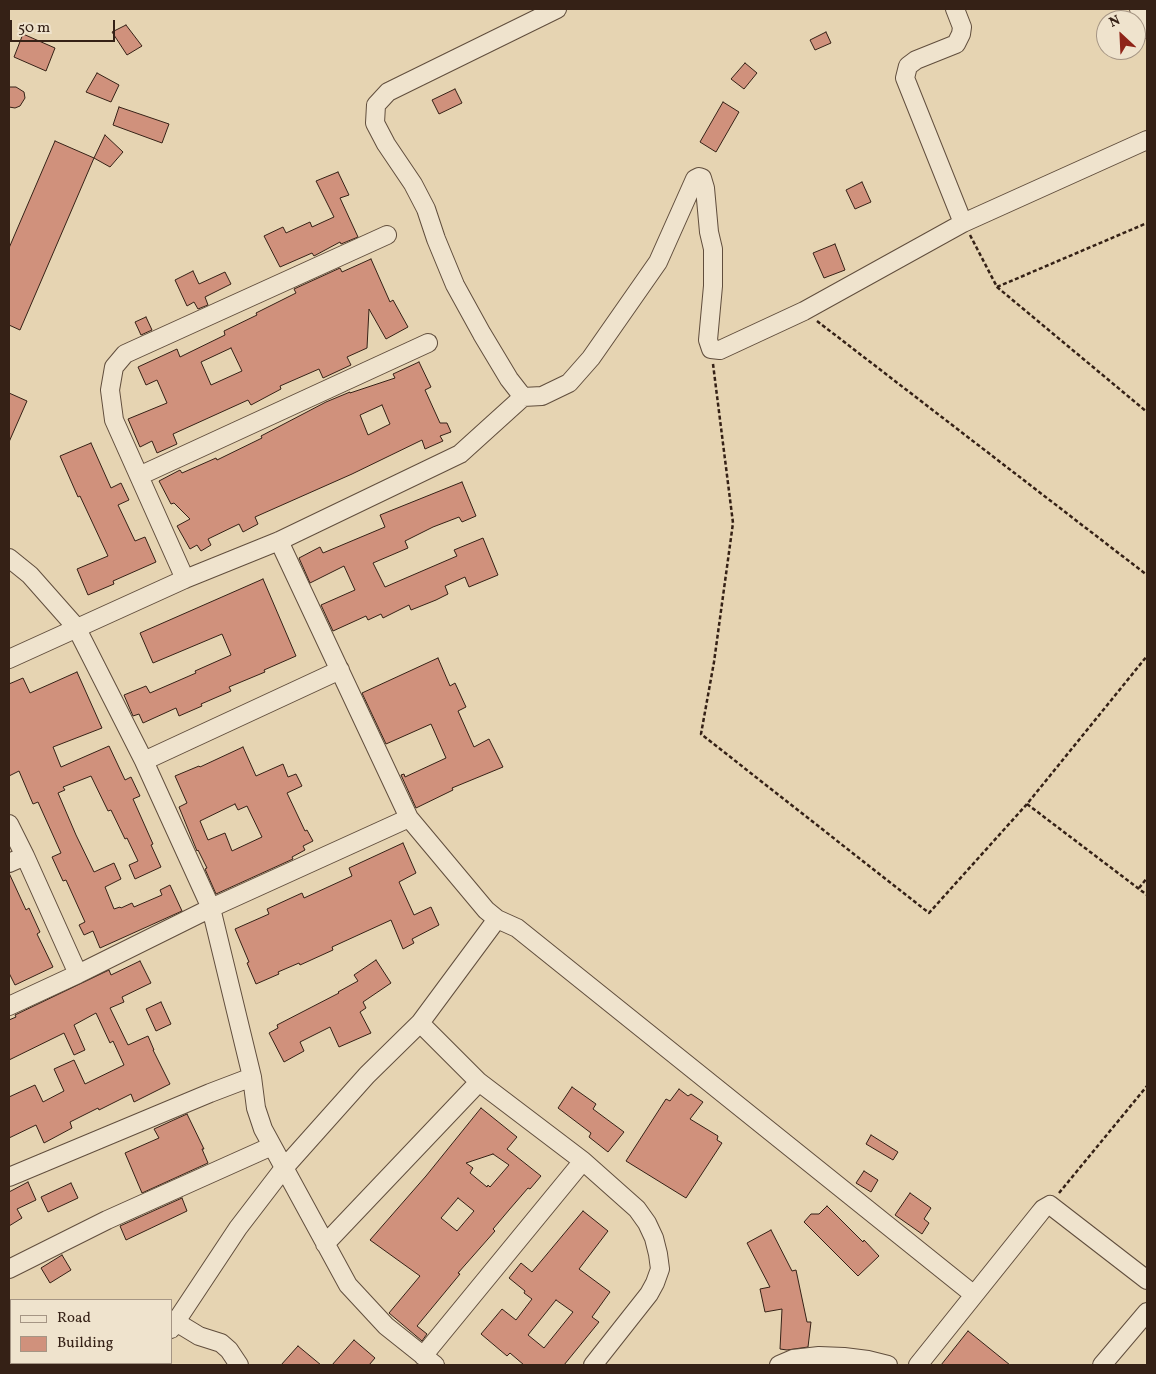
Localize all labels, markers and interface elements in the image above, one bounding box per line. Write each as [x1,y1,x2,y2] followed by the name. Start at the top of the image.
[12,10,118,42] scale bar
[1096,10,1146,60] north arrow
[1106,11,1123,33] text: N
[18,18,50,39] text: 50 m
[10,1299,172,1364] legend
[57,1308,91,1329] text: Road
[57,1333,113,1354] text: Building

